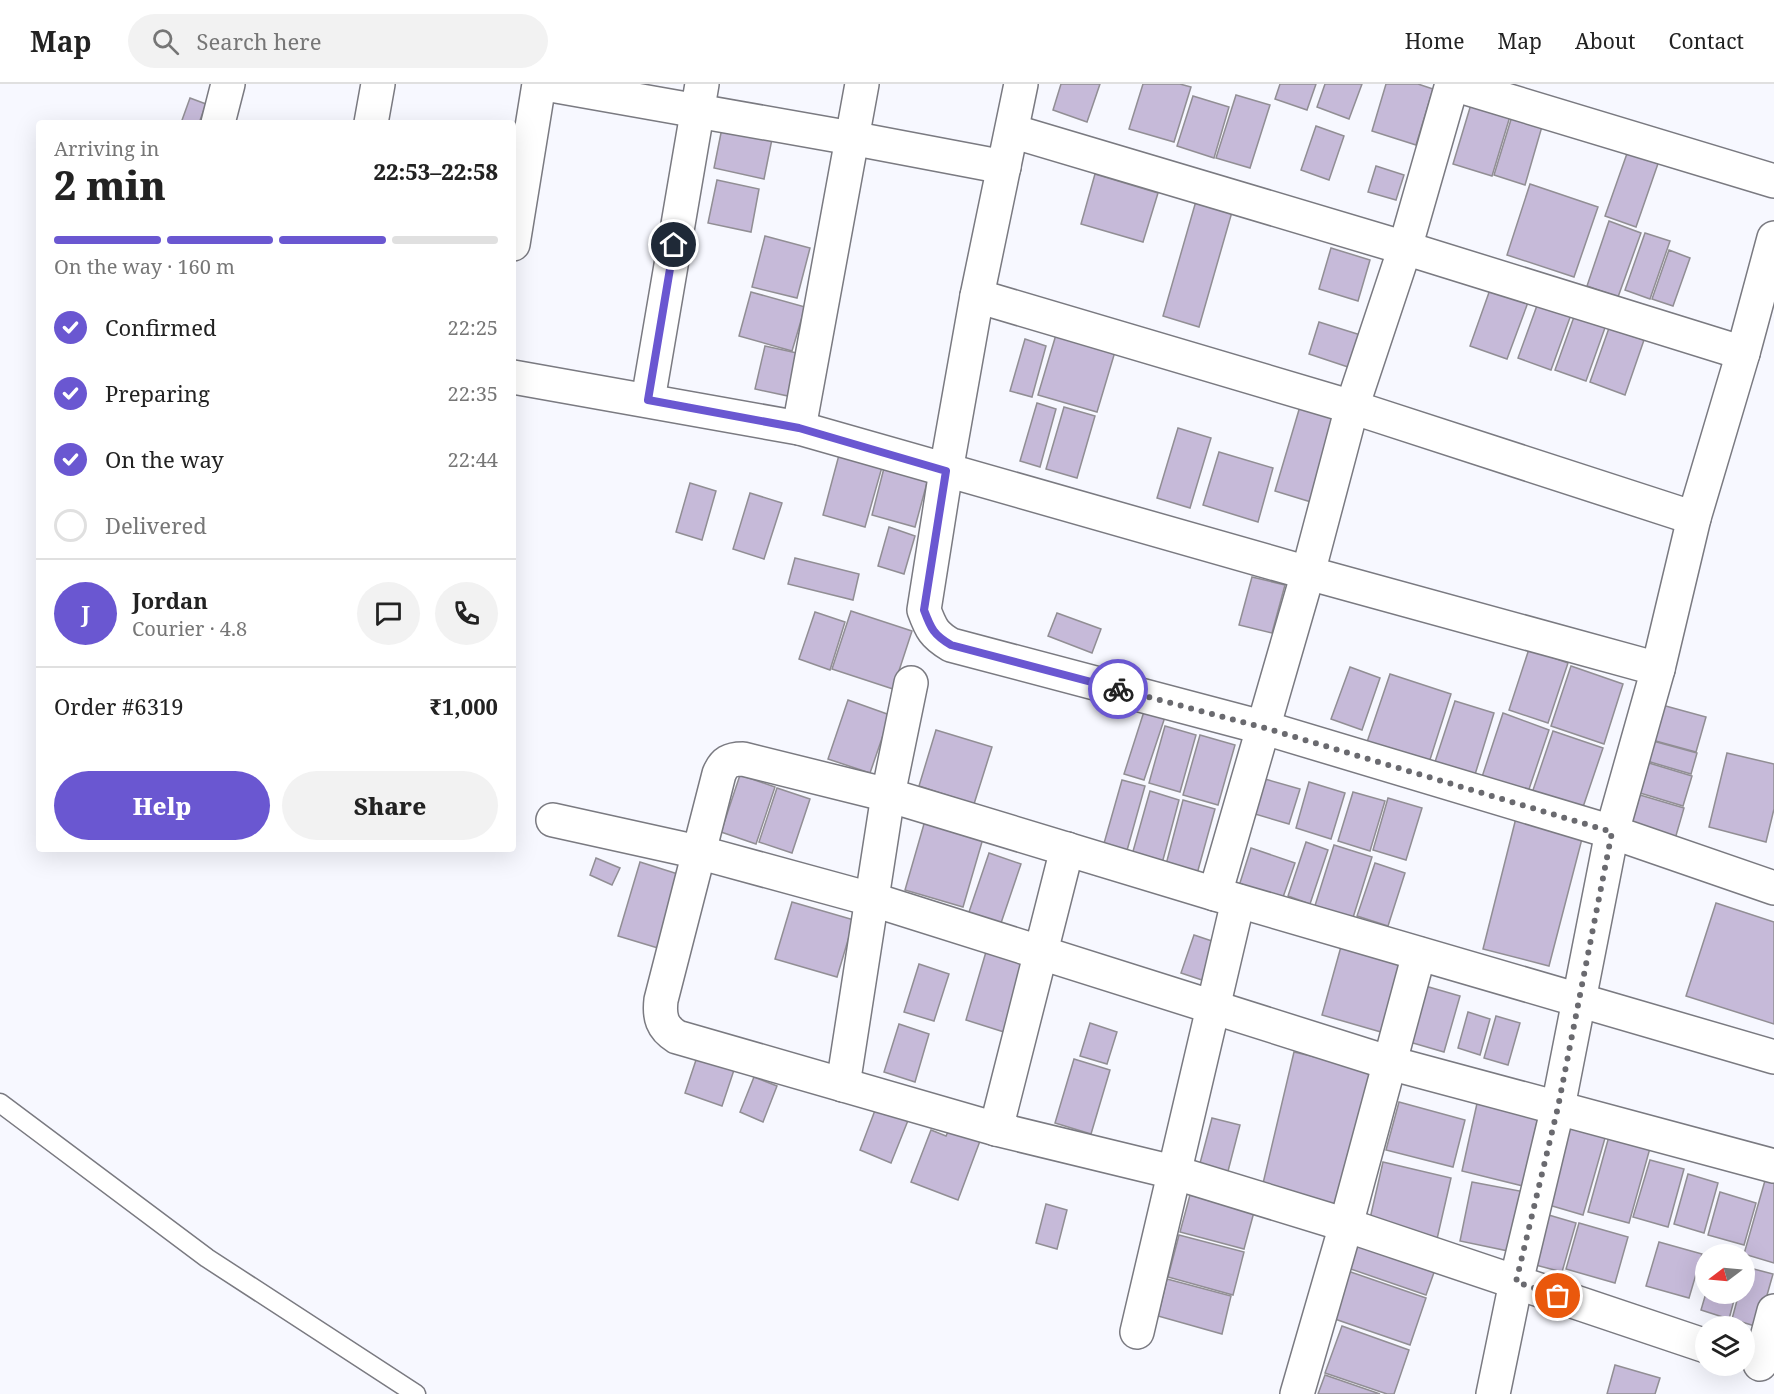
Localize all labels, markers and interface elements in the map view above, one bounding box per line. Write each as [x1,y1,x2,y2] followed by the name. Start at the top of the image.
[128,14,548,68] search box
[30,22,92,60] text: Map
[149,25,182,58] icon: search
[197,26,321,56] text: Search here
[1405,27,1465,55] text: Home
[1498,27,1542,55] text: Map
[1575,27,1636,55] text: About
[1669,27,1744,55] text: Contact
[54,135,159,162] text: Arriving in
[374,156,498,186] text: 22:53–22:58
[54,158,166,211] text: 2 min
[648,219,699,270] pin
[657,228,690,261] icon: home
[54,253,235,280] text: On the way · 160 m
[54,311,87,344] icon: check
[105,312,216,342] text: Confirmed
[448,314,498,341] text: 22:25
[54,377,87,410] icon: check
[105,378,210,408] text: Preparing
[448,380,498,407] text: 22:35
[54,443,87,476] icon: check
[105,444,224,474] text: On the way
[448,446,498,473] text: 22:44
[105,510,207,540] text: Delivered
[357,582,420,645] button: chat
[435,582,498,645] button: phone
[132,585,208,615] text: Jordan
[81,598,90,628] text: J
[132,615,247,642] text: Courier · 4.8
[1088,659,1148,719] courier
[1102,673,1135,706] icon: bike
[54,691,184,721] text: Order #6319
[430,691,498,721] text: ₹1,000
[54,771,270,840] button: Help
[282,771,498,840] button: Share
[1695,1244,1755,1304] north arrow
[1695,1244,1755,1376] map controls
[1532,1270,1583,1321] pin
[1541,1279,1574,1312] icon: bag
[1695,1316,1755,1376] button: layers

